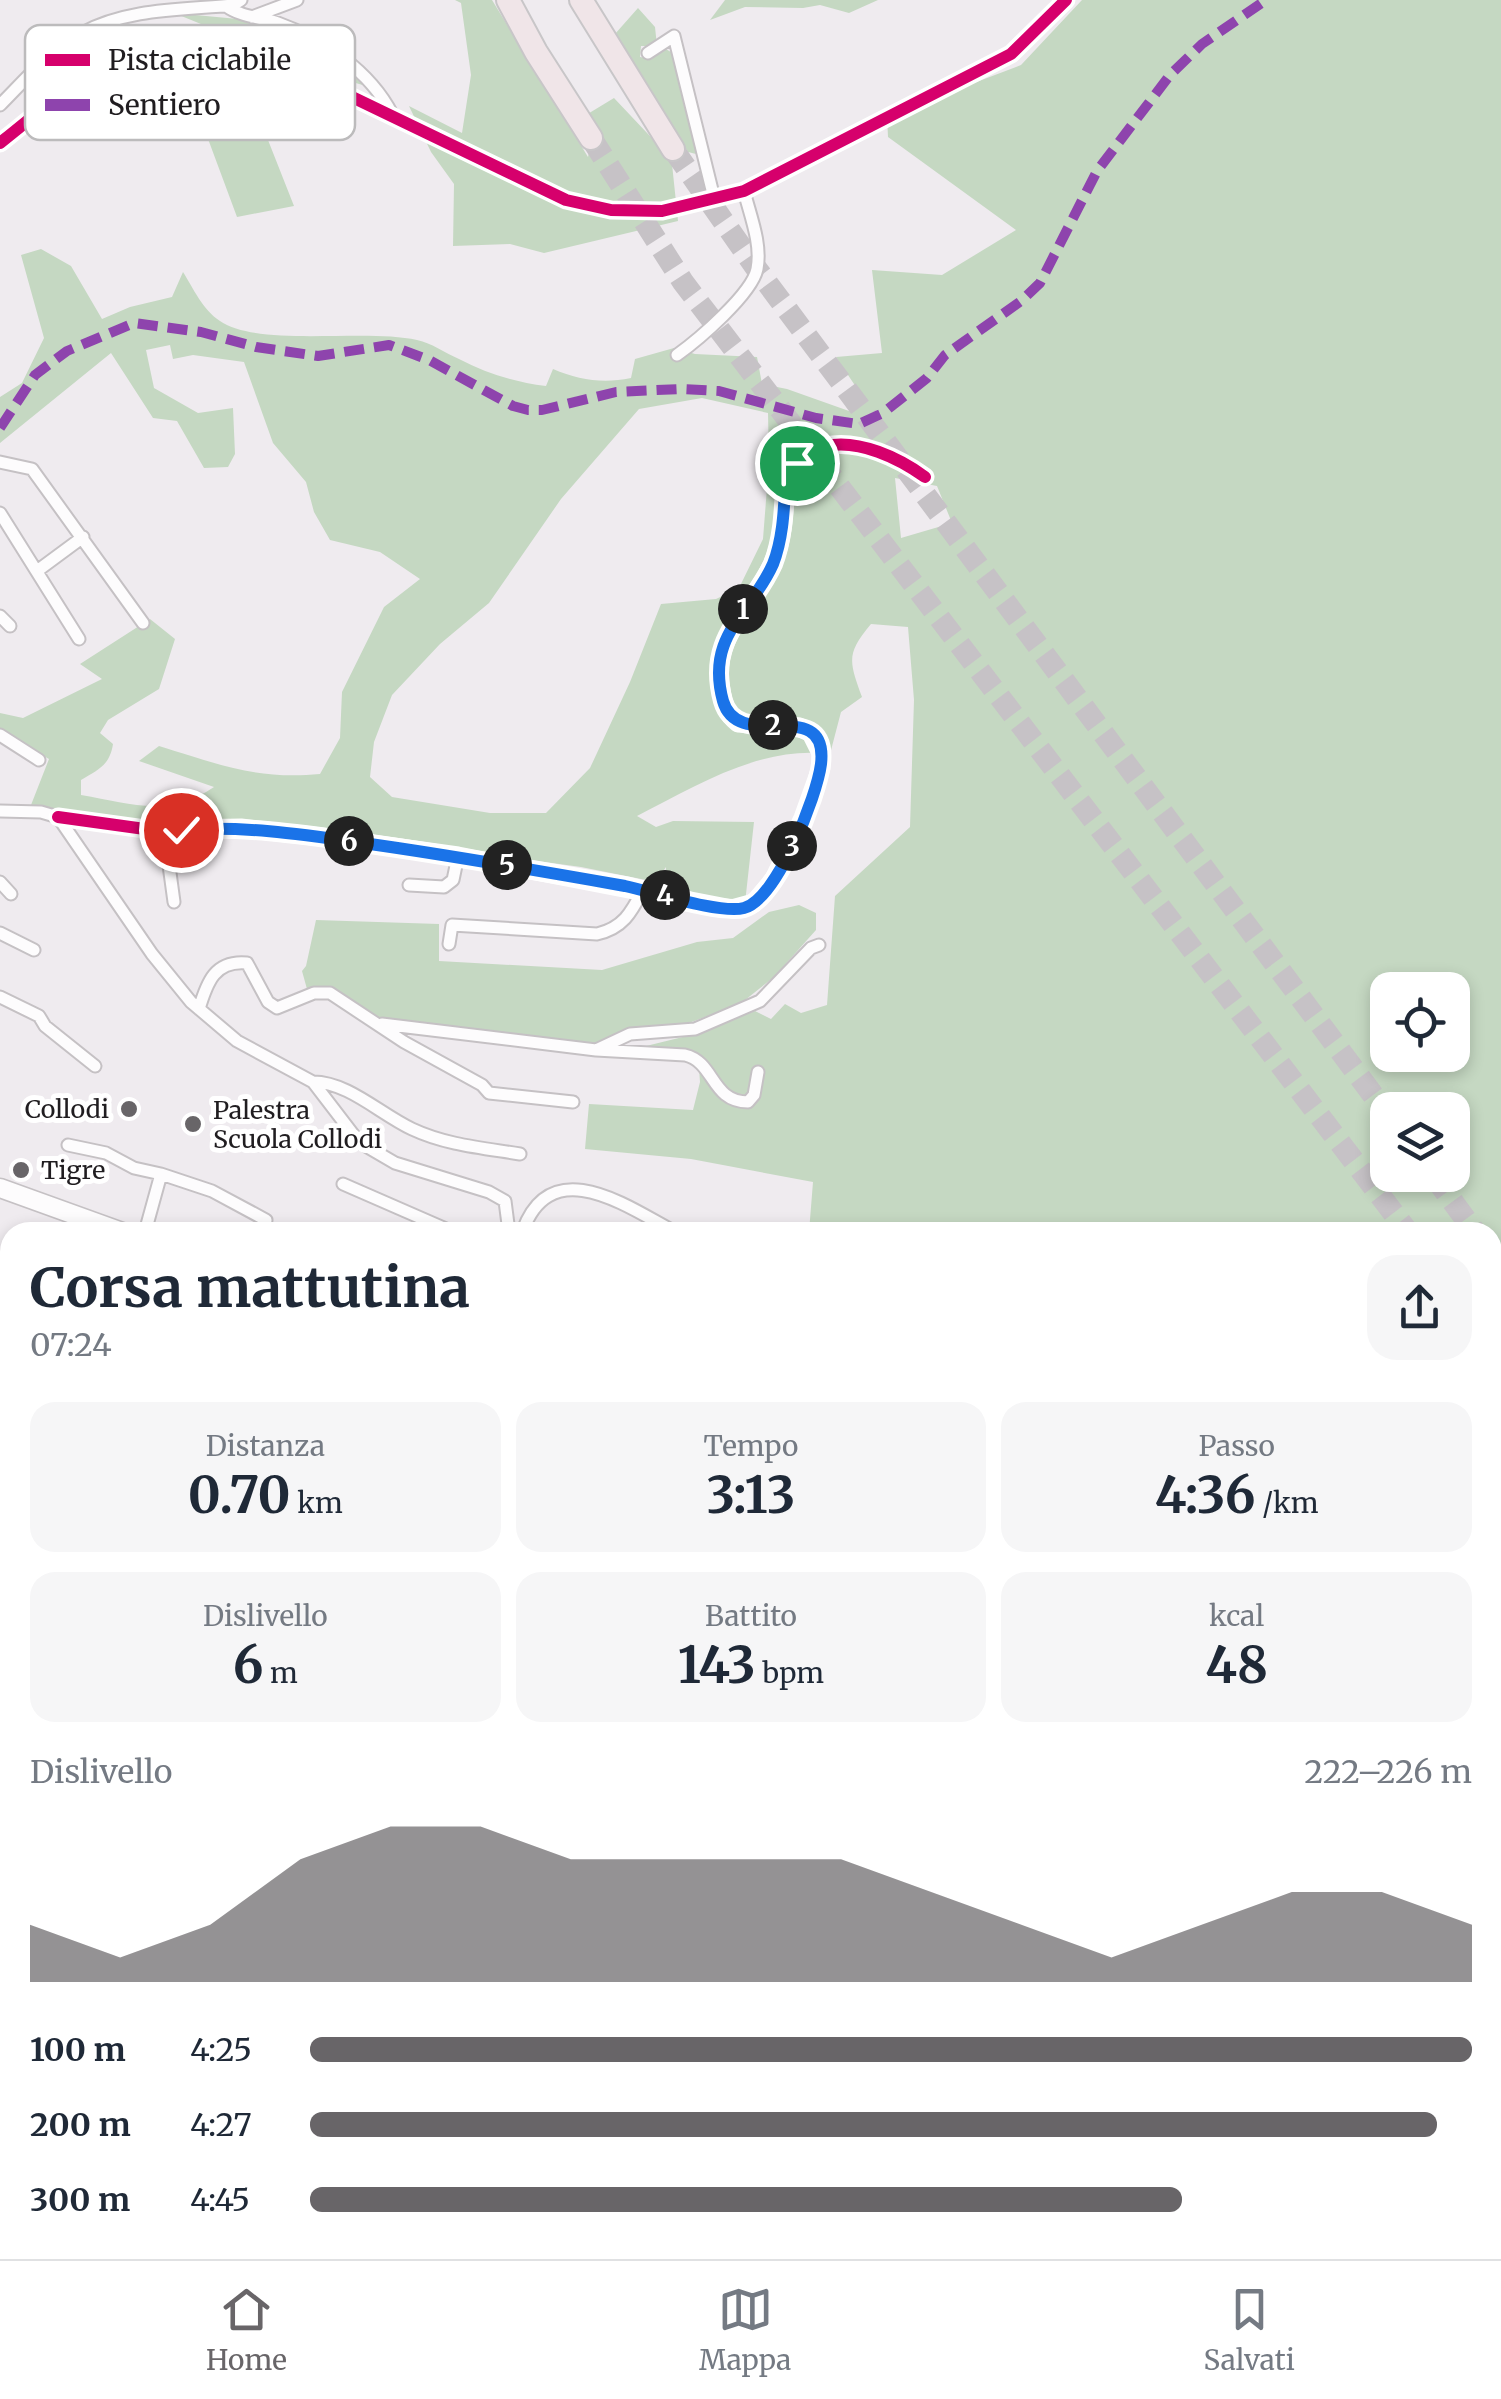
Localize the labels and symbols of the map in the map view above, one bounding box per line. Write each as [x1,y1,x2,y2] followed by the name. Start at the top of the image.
[25,25,355,140] legend
[108,42,291,78] text: Pista ciclabile
[108,87,221,123] text: Sentiero
[755,421,840,506] pin
[718,584,768,634] pin: 1
[748,700,798,750] pin: 2
[139,788,224,873] pin
[324,816,374,866] pin: 6
[767,821,817,871] pin: 3
[482,840,532,890] pin: 5
[640,870,690,920] pin: 4
[25,1093,109,1125] place label: Collodi
[213,1094,382,1155] place label: Palestra Scuola Collodi
[118,1098,140,1120] marker: Collodi
[182,1113,204,1135] marker: Palestra Scuola Collodi
[41,1154,105,1186] place label: Tigre
[10,1159,32,1181] marker: Tigre

